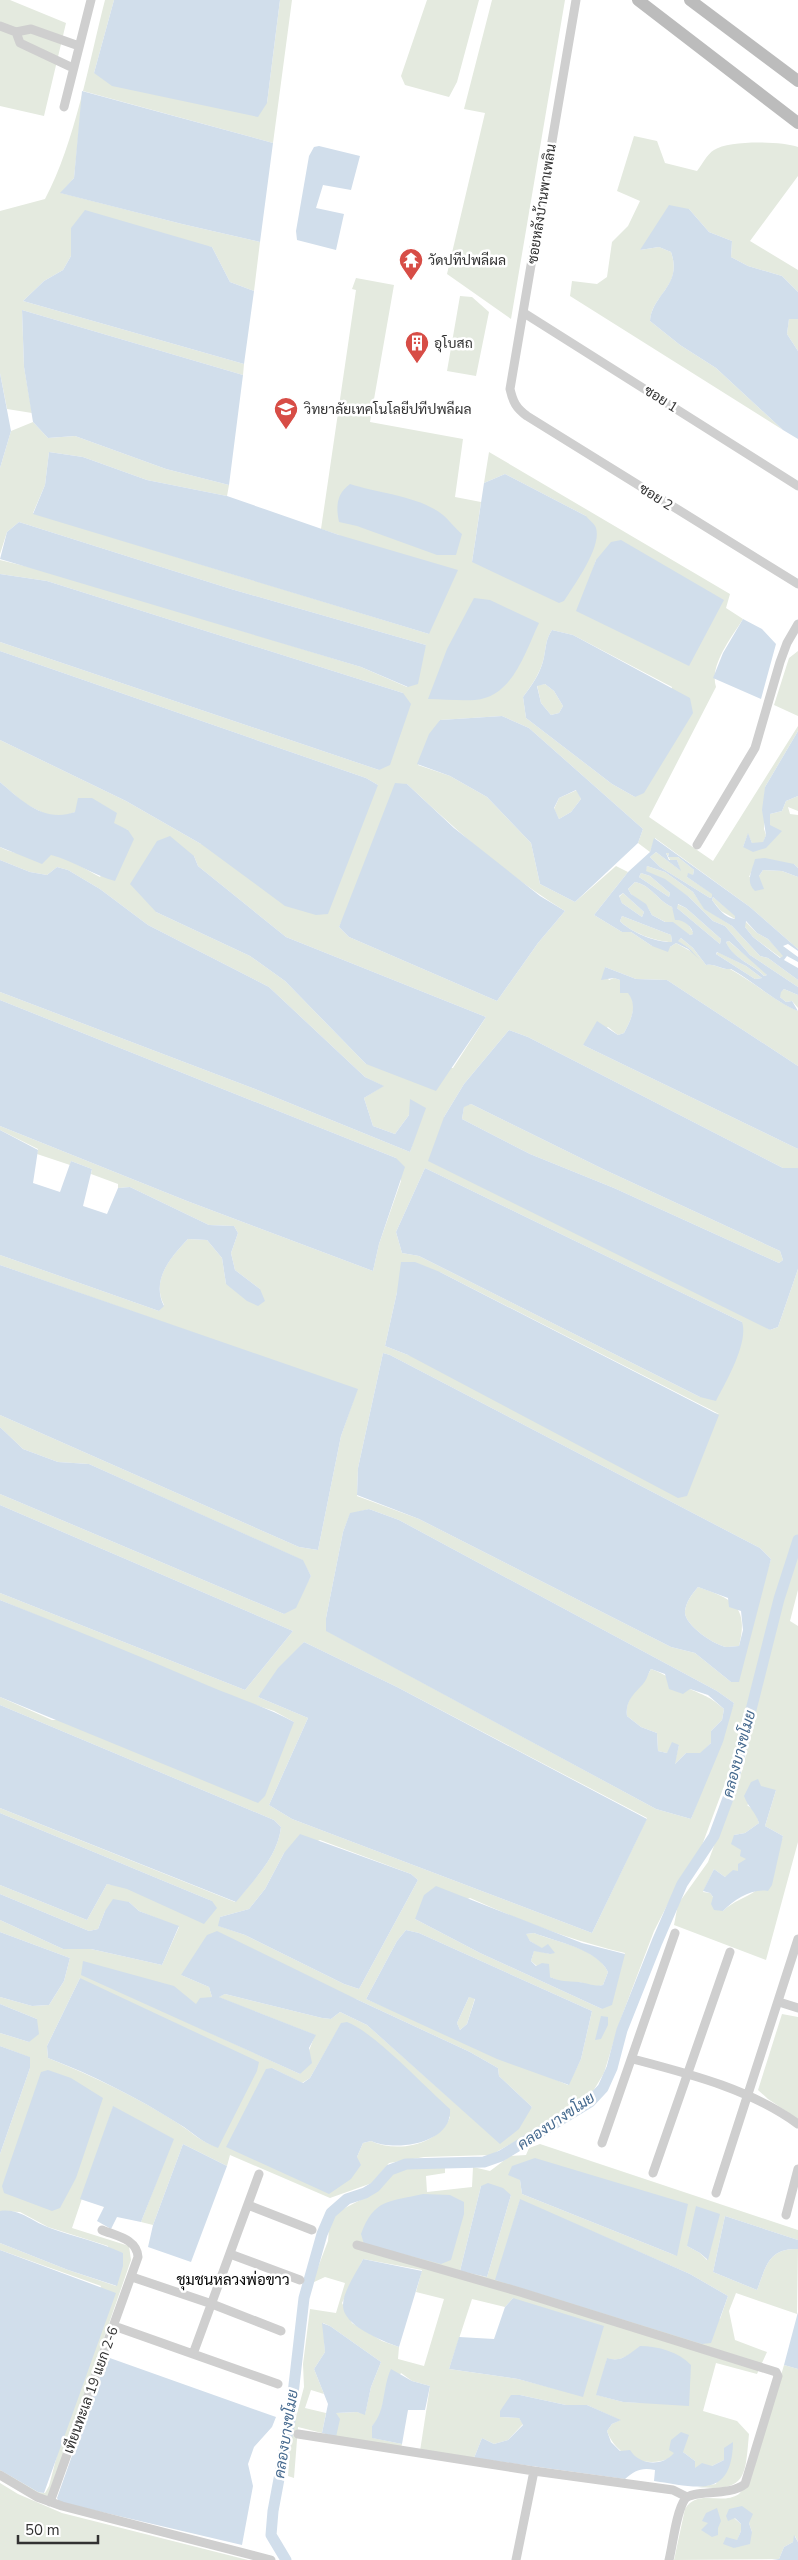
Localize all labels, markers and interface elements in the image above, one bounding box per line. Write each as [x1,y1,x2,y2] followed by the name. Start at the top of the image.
[523,143,561,265] street label: ซอยหลังบ้านพาเพลิน
[398,247,424,281] temple icon: วัดปทีปพลีผล
[428,251,506,270] place label: วัดปทีปพลีผล
[404,330,430,364] building icon: อุโบสถ
[434,334,473,353] place label: อุโบสถ
[640,381,682,417] street label: ซอย 1
[273,396,299,430] school or university icon: วิทยาลัยเทคโนโลยีปทีปพลีผล
[303,400,472,419] place label: วิทยาลัยเทคโนโลยีปทีปพลีผล
[635,479,677,515] street label: ซอย 2
[718,1708,760,1800] water label: คลองบางขโมย
[513,2087,599,2154] water label: คลองบางขโมย
[176,2270,290,2291] district label: ชุมชนหลวงพ่อขาว
[59,2324,123,2456] street label: เทียนทะเล 19 แยก 2-6
[269,2388,303,2480] water label: คลองบางขโมย
[18,2512,98,2544] scale bar
[25,2520,60,2540] text: 50 m

